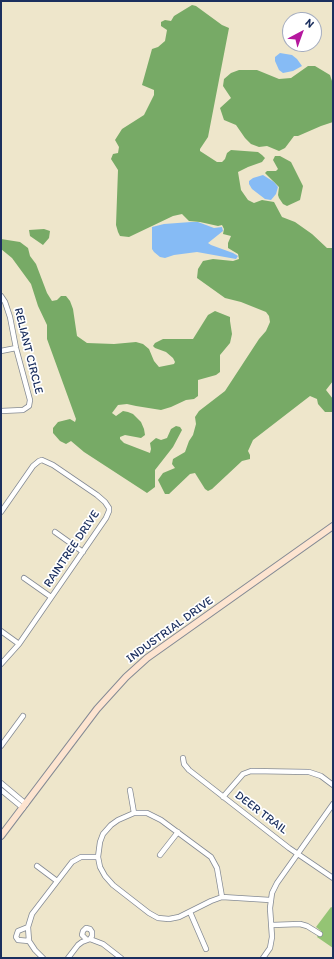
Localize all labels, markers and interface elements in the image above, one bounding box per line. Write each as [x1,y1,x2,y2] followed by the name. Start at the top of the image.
[282,12,322,52] north arrow
[302,16,317,31] text: N
[10,306,46,396] street label: RELIANT CIRCLE
[41,508,103,590] street label: RAINTREE DRIVE
[124,594,216,666] street label: INDUSTRIAL DRIVE
[232,788,290,838] street label: DEER TRAIL

